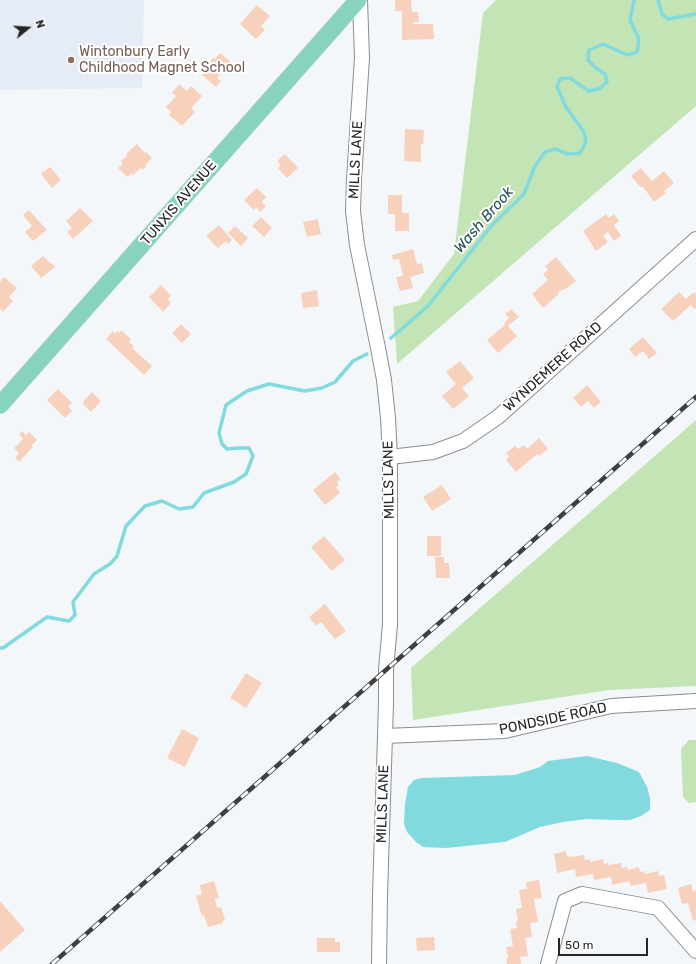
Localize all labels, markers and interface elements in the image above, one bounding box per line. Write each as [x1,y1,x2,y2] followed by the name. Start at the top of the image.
[8,8,48,48] north arrow
[32,18,47,30] text: N
[79,44,245,76] place label: Wintonbury Early Childhood Magnet School
[66,55,76,65] marker: Wintonbury Early Childhood Magnet School
[346,120,366,200] street label: MILLS LANE
[138,157,220,249] street label: TUNXIS AVENUE
[450,183,518,257] water label: Wash Brook
[500,319,606,415] street label: WYNDEMERE ROAD
[380,441,398,519] street label: MILLS LANE
[498,699,608,739] street label: PONDSIDE ROAD
[373,765,393,843] street label: MILLS LANE
[560,930,650,956] scale bar
[565,938,593,952] text: 50 m

